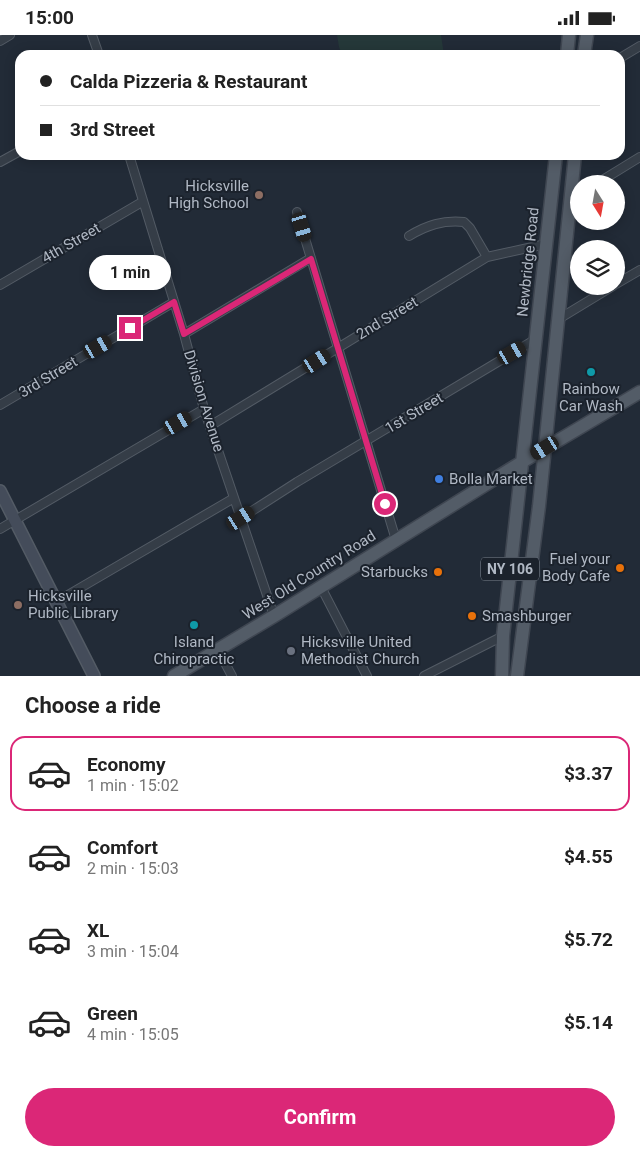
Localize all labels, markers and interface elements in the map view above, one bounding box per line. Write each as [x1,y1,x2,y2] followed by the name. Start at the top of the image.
[25,6,74,29] text: 15:00
[70,70,307,93] text: Calda Pizzeria & Restaurant
[70,118,155,141] text: 3rd Street
[570,175,625,230] north arrow
[570,175,625,295] map controls
[168,177,249,212] place label: Hicksville High School
[253,189,265,201] marker: Hicksville High School
[513,206,543,318] street label: Newbridge Road
[290,210,313,244] car
[38,219,104,267] street label: 4th Street
[570,240,625,295] button: layers
[89,255,171,291] callout: 1 min
[110,263,150,282] text: 1 min
[353,293,421,343] street label: 2nd Street
[119,317,141,339] route end
[81,333,114,361] car
[495,339,528,367] car
[300,347,333,375] car
[180,348,228,454] street label: Division Avenue
[15,352,81,401] street label: 3rd Street
[585,366,597,378] marker: Rainbow Car Wash
[559,380,623,415] place label: Rainbow Car Wash
[382,389,446,437] street label: 1st Street
[161,409,194,437] car
[528,434,561,462] car
[449,470,533,488] place label: Bolla Market
[433,473,445,485] marker: Bolla Market
[374,493,396,515] route start
[224,504,257,532] car
[239,527,379,623] street label: West Old Country Road
[542,550,610,585] place label: Fuel your Body Cafe
[481,557,539,581] road number: NY 106
[614,562,626,574] marker: Fuel your Body Cafe
[361,563,428,581] place label: Starbucks
[432,566,444,578] marker: Starbucks
[28,587,118,622] place label: Hicksville Public Library
[12,599,24,611] marker: Hicksville Public Library
[482,607,571,625] place label: Smashburger
[466,610,478,622] marker: Smashburger
[188,619,200,631] marker: Island Chiropractic
[154,633,235,668] place label: Island Chiropractic
[301,633,420,668] place label: Hicksville United Methodist Church
[285,645,297,657] marker: Hicksville United Methodist Church
[25,693,161,718] text: Choose a ride
[27,751,72,796] icon: car
[87,753,166,776] text: Economy
[564,762,613,785] text: $3.37
[87,776,179,795] text: 1 min · 15:02
[27,834,72,879] icon: car
[87,836,158,859] text: Comfort
[564,845,613,868] text: $4.55
[87,859,179,878] text: 2 min · 15:03
[27,917,72,962] icon: car
[87,919,109,942] text: XL
[564,928,613,951] text: $5.72
[87,942,179,961] text: 3 min · 15:04
[27,1000,72,1045] icon: car
[87,1002,138,1025] text: Green
[564,1011,613,1034] text: $5.14
[87,1025,179,1044] text: 4 min · 15:05
[25,1088,615,1146] button: Confirm

